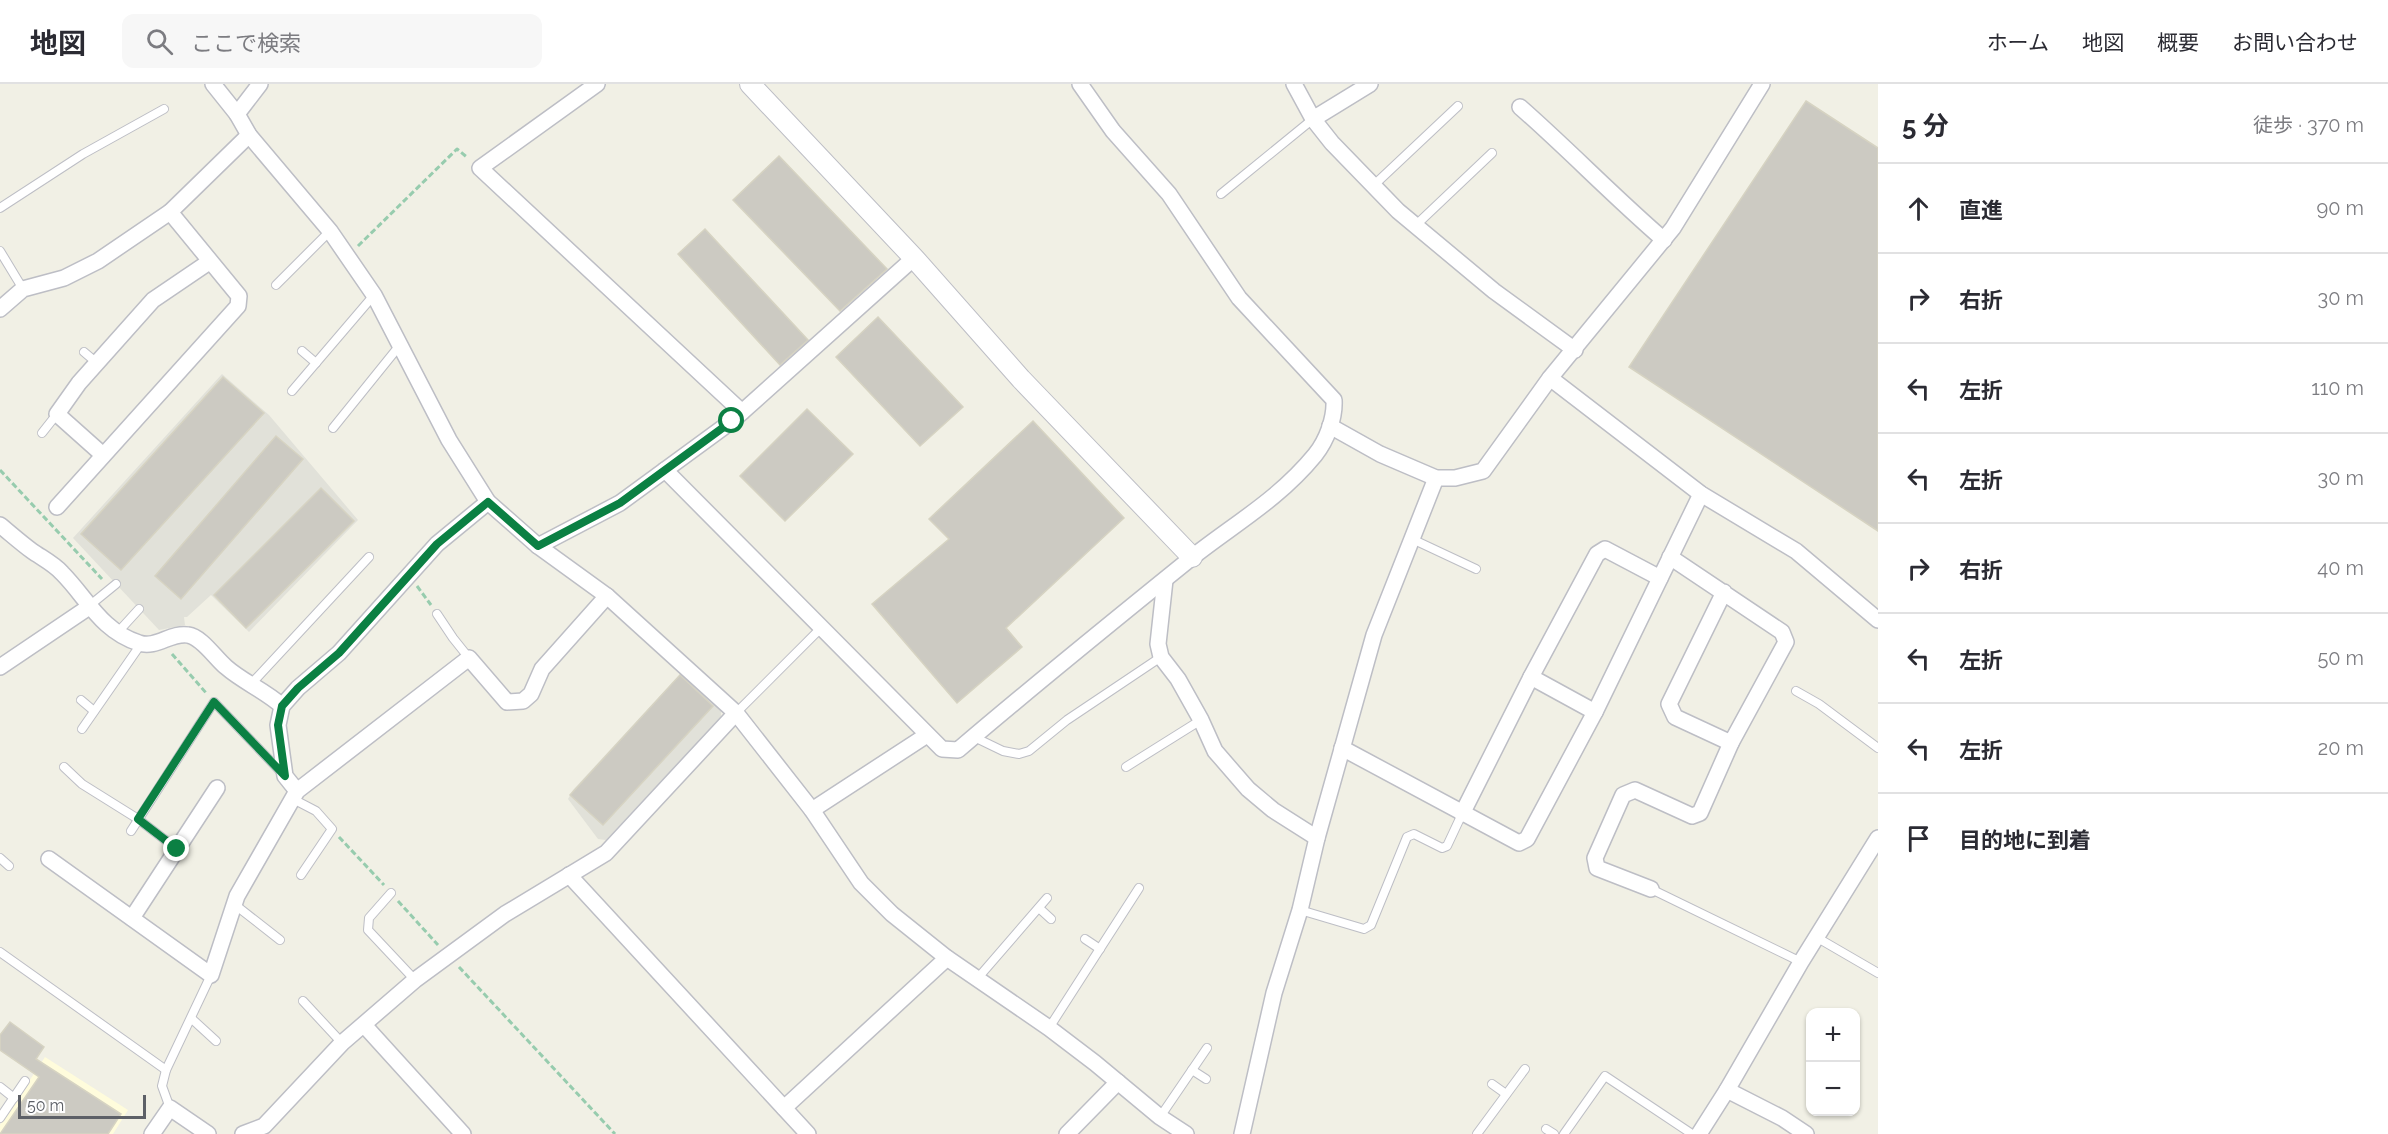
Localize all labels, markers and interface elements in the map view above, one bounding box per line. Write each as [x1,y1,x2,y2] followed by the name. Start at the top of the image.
[122,14,542,68] search box
[143,25,176,58] icon: search
[30,27,86,60] text: 地図
[191,30,301,56] text: ここで検索
[1987,30,2049,55] text: ホーム
[2082,30,2124,55] text: 地図
[2157,30,2199,55] text: 概要
[2232,30,2358,55] text: お問い合わせ
[1902,111,1949,141] text: 5 分
[2253,113,2364,137] text: 徒歩 · 370 m
[1902,192,1935,225] icon: ahead
[2317,196,2364,220] text: 90 m
[1959,197,2003,223] text: 直進
[1902,282,1935,315] icon: right
[2318,286,2364,310] text: 30 m
[1959,287,2003,313] text: 右折
[1902,372,1935,405] icon: left
[2311,376,2364,400] text: 110 m
[1959,377,2003,403] text: 左折
[718,407,744,433] route start
[1902,462,1935,495] icon: left
[2318,466,2364,490] text: 30 m
[1959,467,2003,493] text: 左折
[1902,552,1935,585] icon: right
[2317,556,2364,580] text: 40 m
[1959,557,2003,583] text: 右折
[1902,642,1935,675] icon: left
[2317,646,2364,670] text: 50 m
[1959,647,2003,673] text: 左折
[1902,732,1935,765] icon: left
[2318,736,2364,760] text: 20 m
[1959,737,2003,763] text: 左折
[1902,822,1935,855] icon: arrive
[1959,827,2091,853] text: 目的地に到着
[163,835,189,861] route end
[1806,1008,1860,1116] map controls
[1806,1008,1860,1062] button: +
[1806,1062,1860,1116] button: −
[18,1092,146,1120] scale bar
[27,1096,64,1115] text: 50 m

